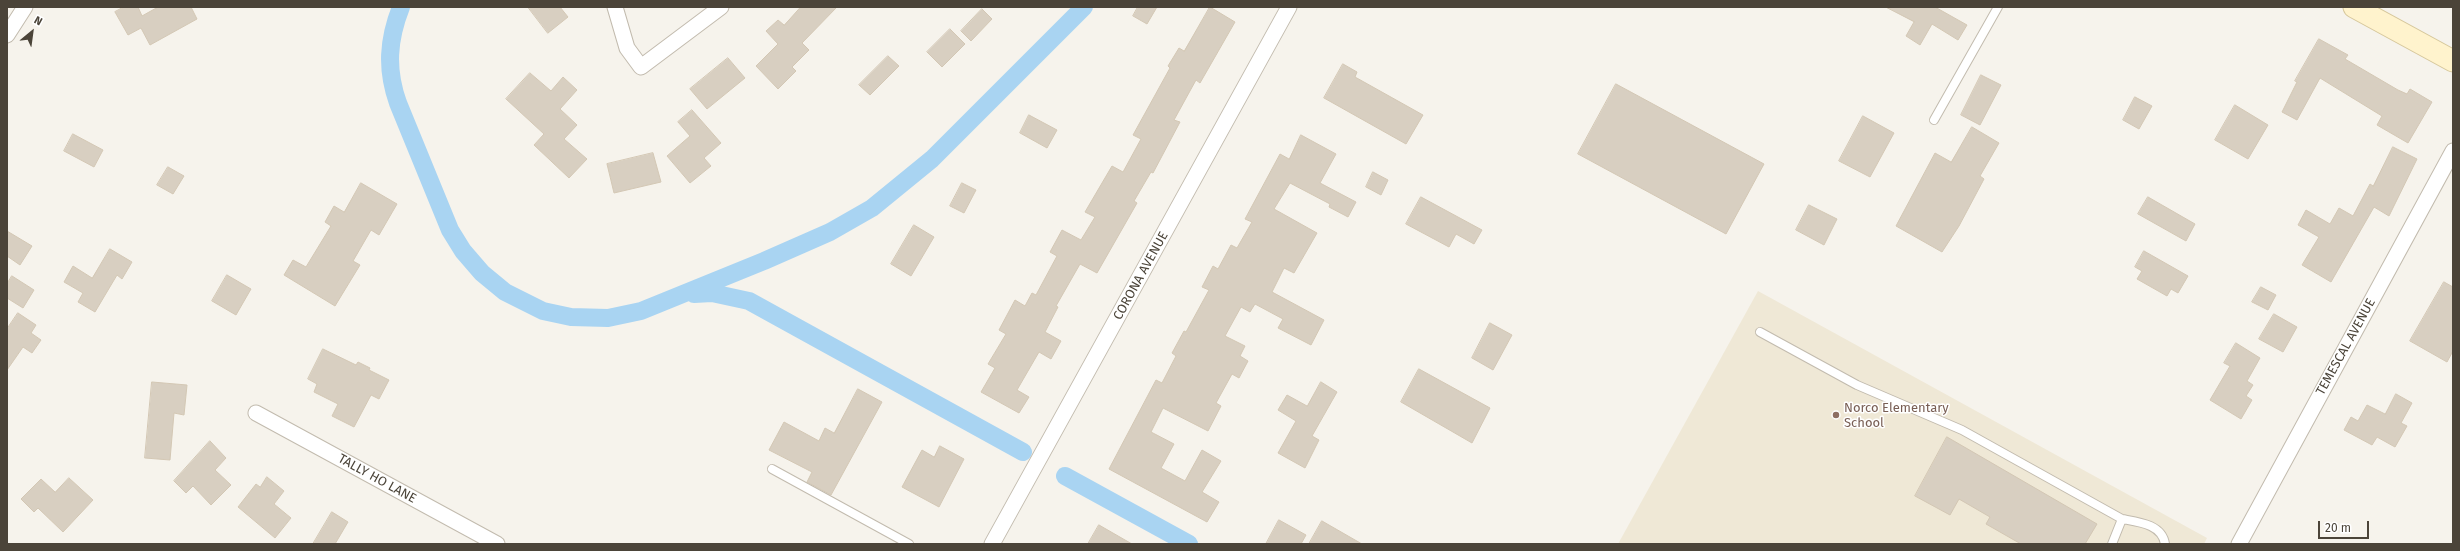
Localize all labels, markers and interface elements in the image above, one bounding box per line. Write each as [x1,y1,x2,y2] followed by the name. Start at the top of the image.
[12,12,52,52] north arrow
[32,14,44,29] text: N
[1110,229,1172,323] street label: CORONA AVENUE
[2313,296,2379,398] street label: TEMESCAL AVENUE
[1844,400,1949,431] place label: Norco Elementary School
[1831,410,1841,420] marker: Norco Elementary School
[335,451,419,507] street label: TALLY HO LANE
[2320,513,2371,539] scale bar
[2325,521,2351,535] text: 20 m

